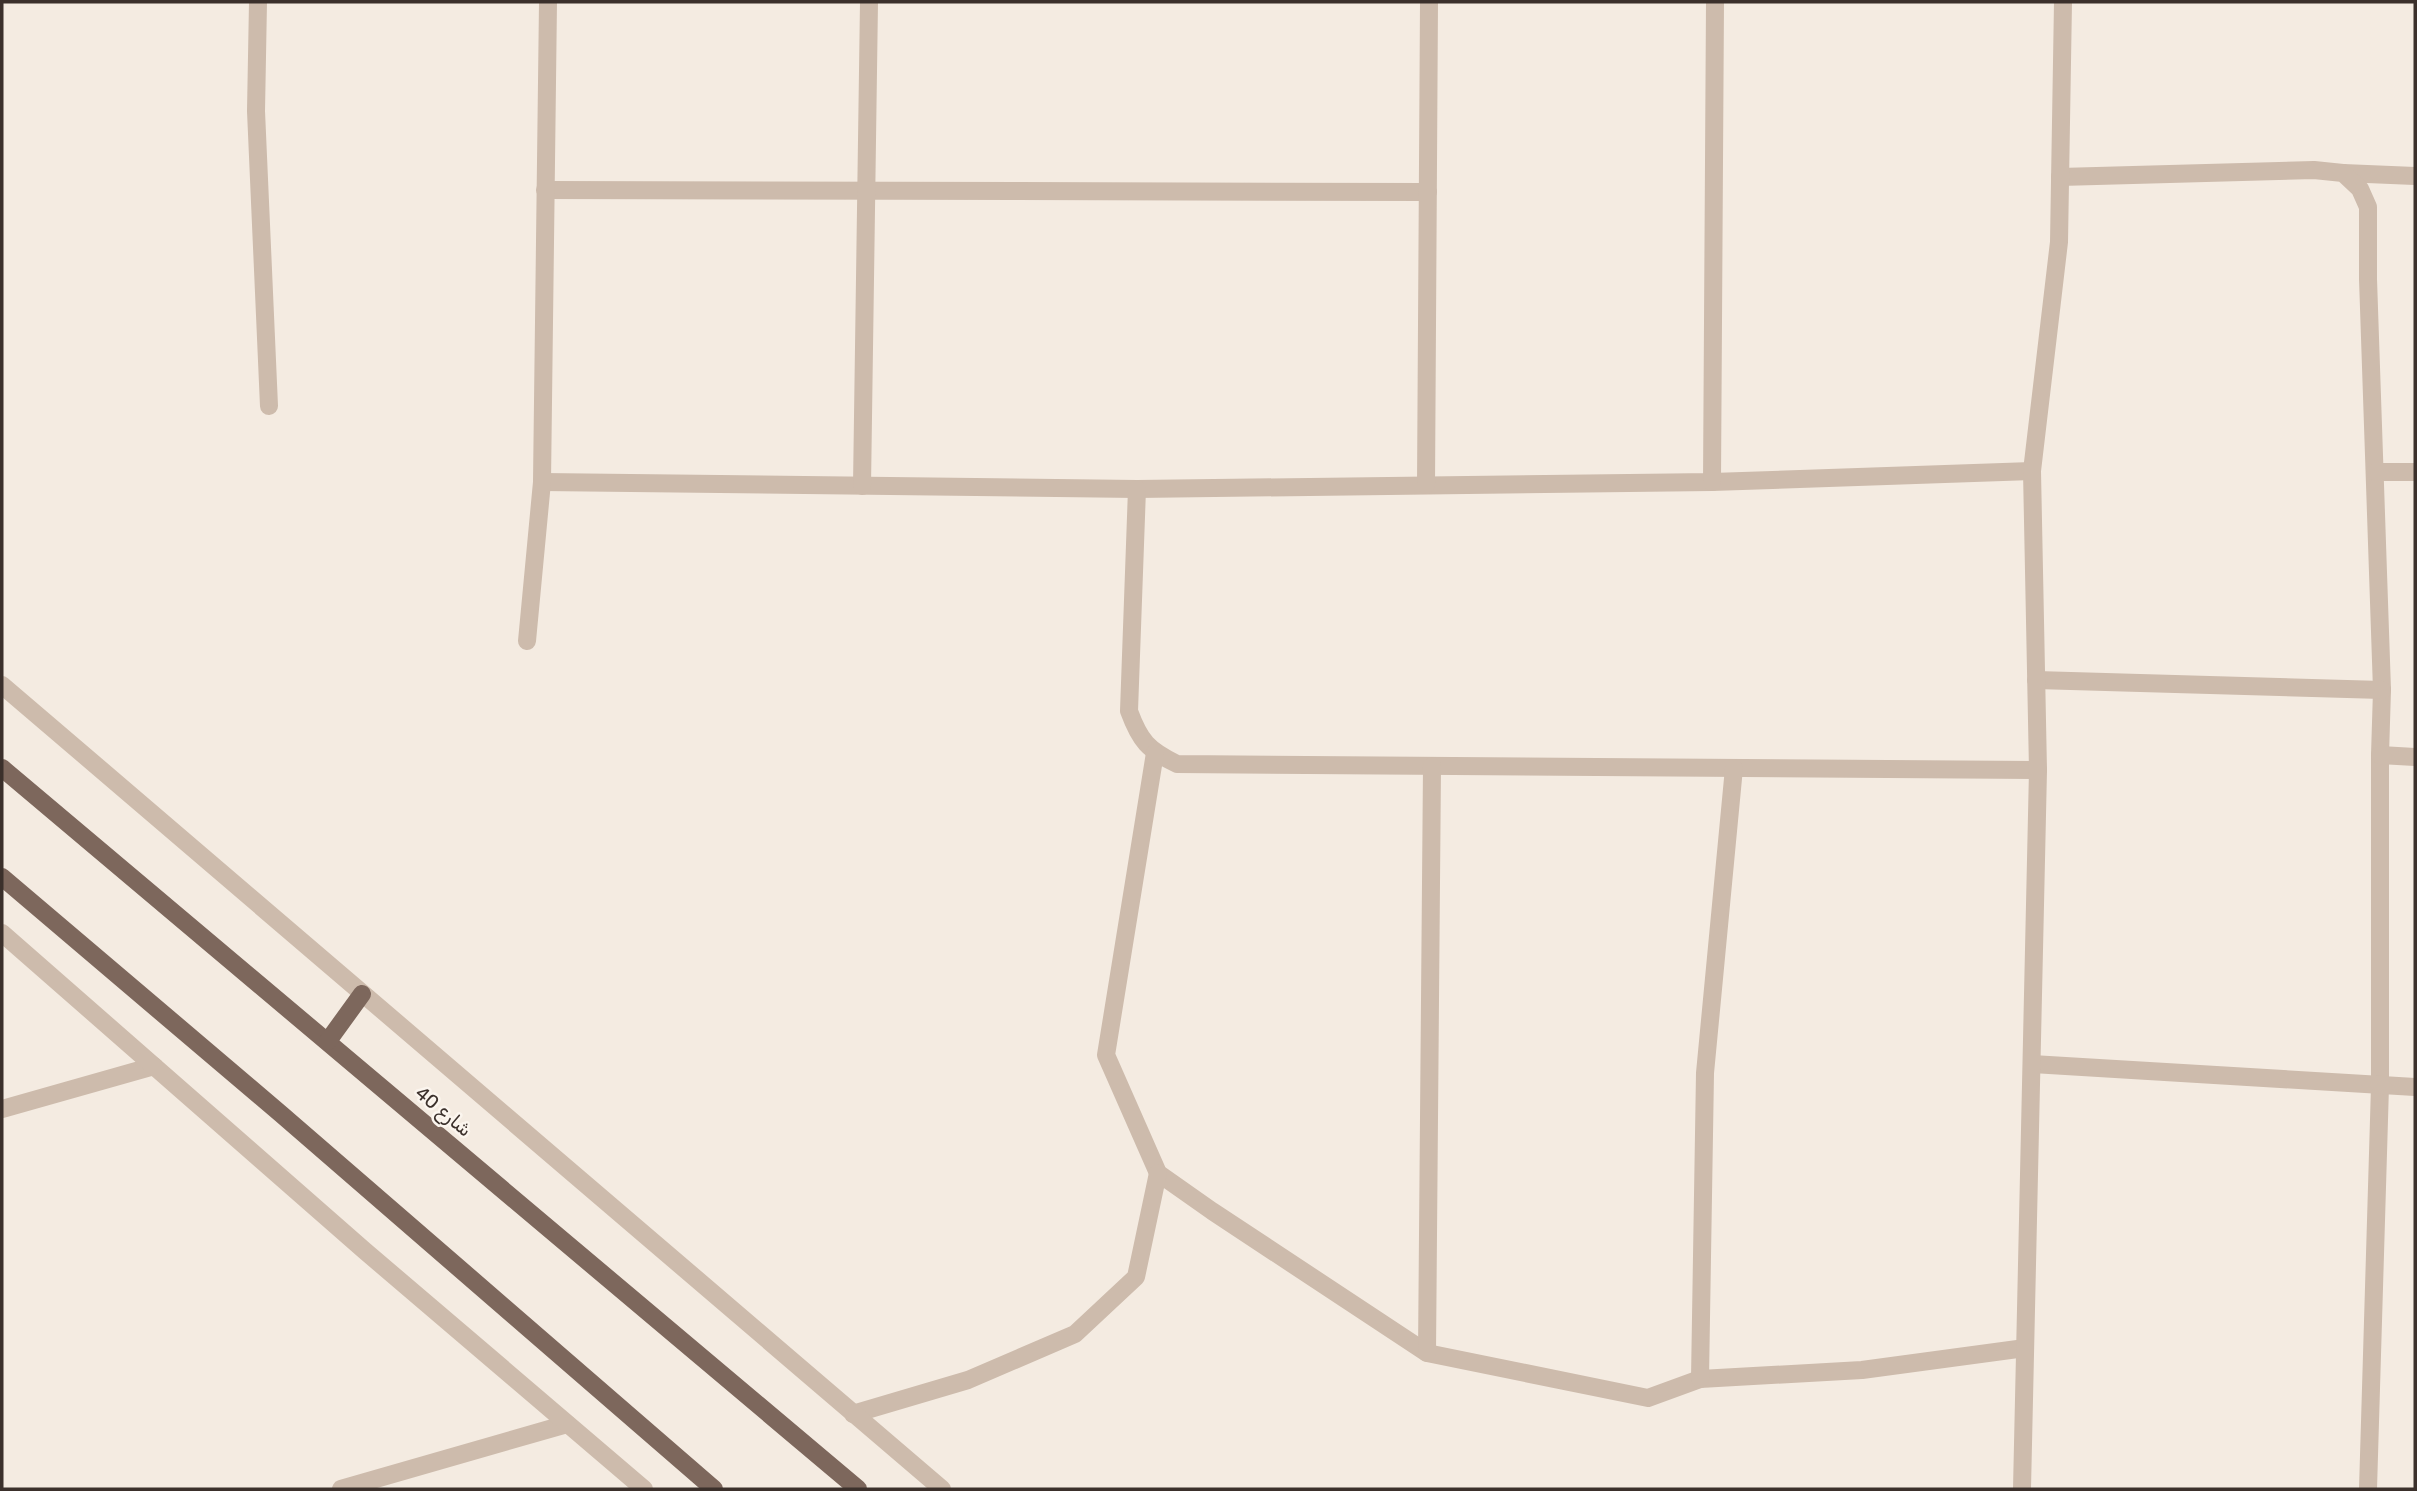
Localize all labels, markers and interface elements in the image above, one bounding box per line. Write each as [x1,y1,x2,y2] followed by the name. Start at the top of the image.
[410,1081,477,1143] street label: شارع 40

